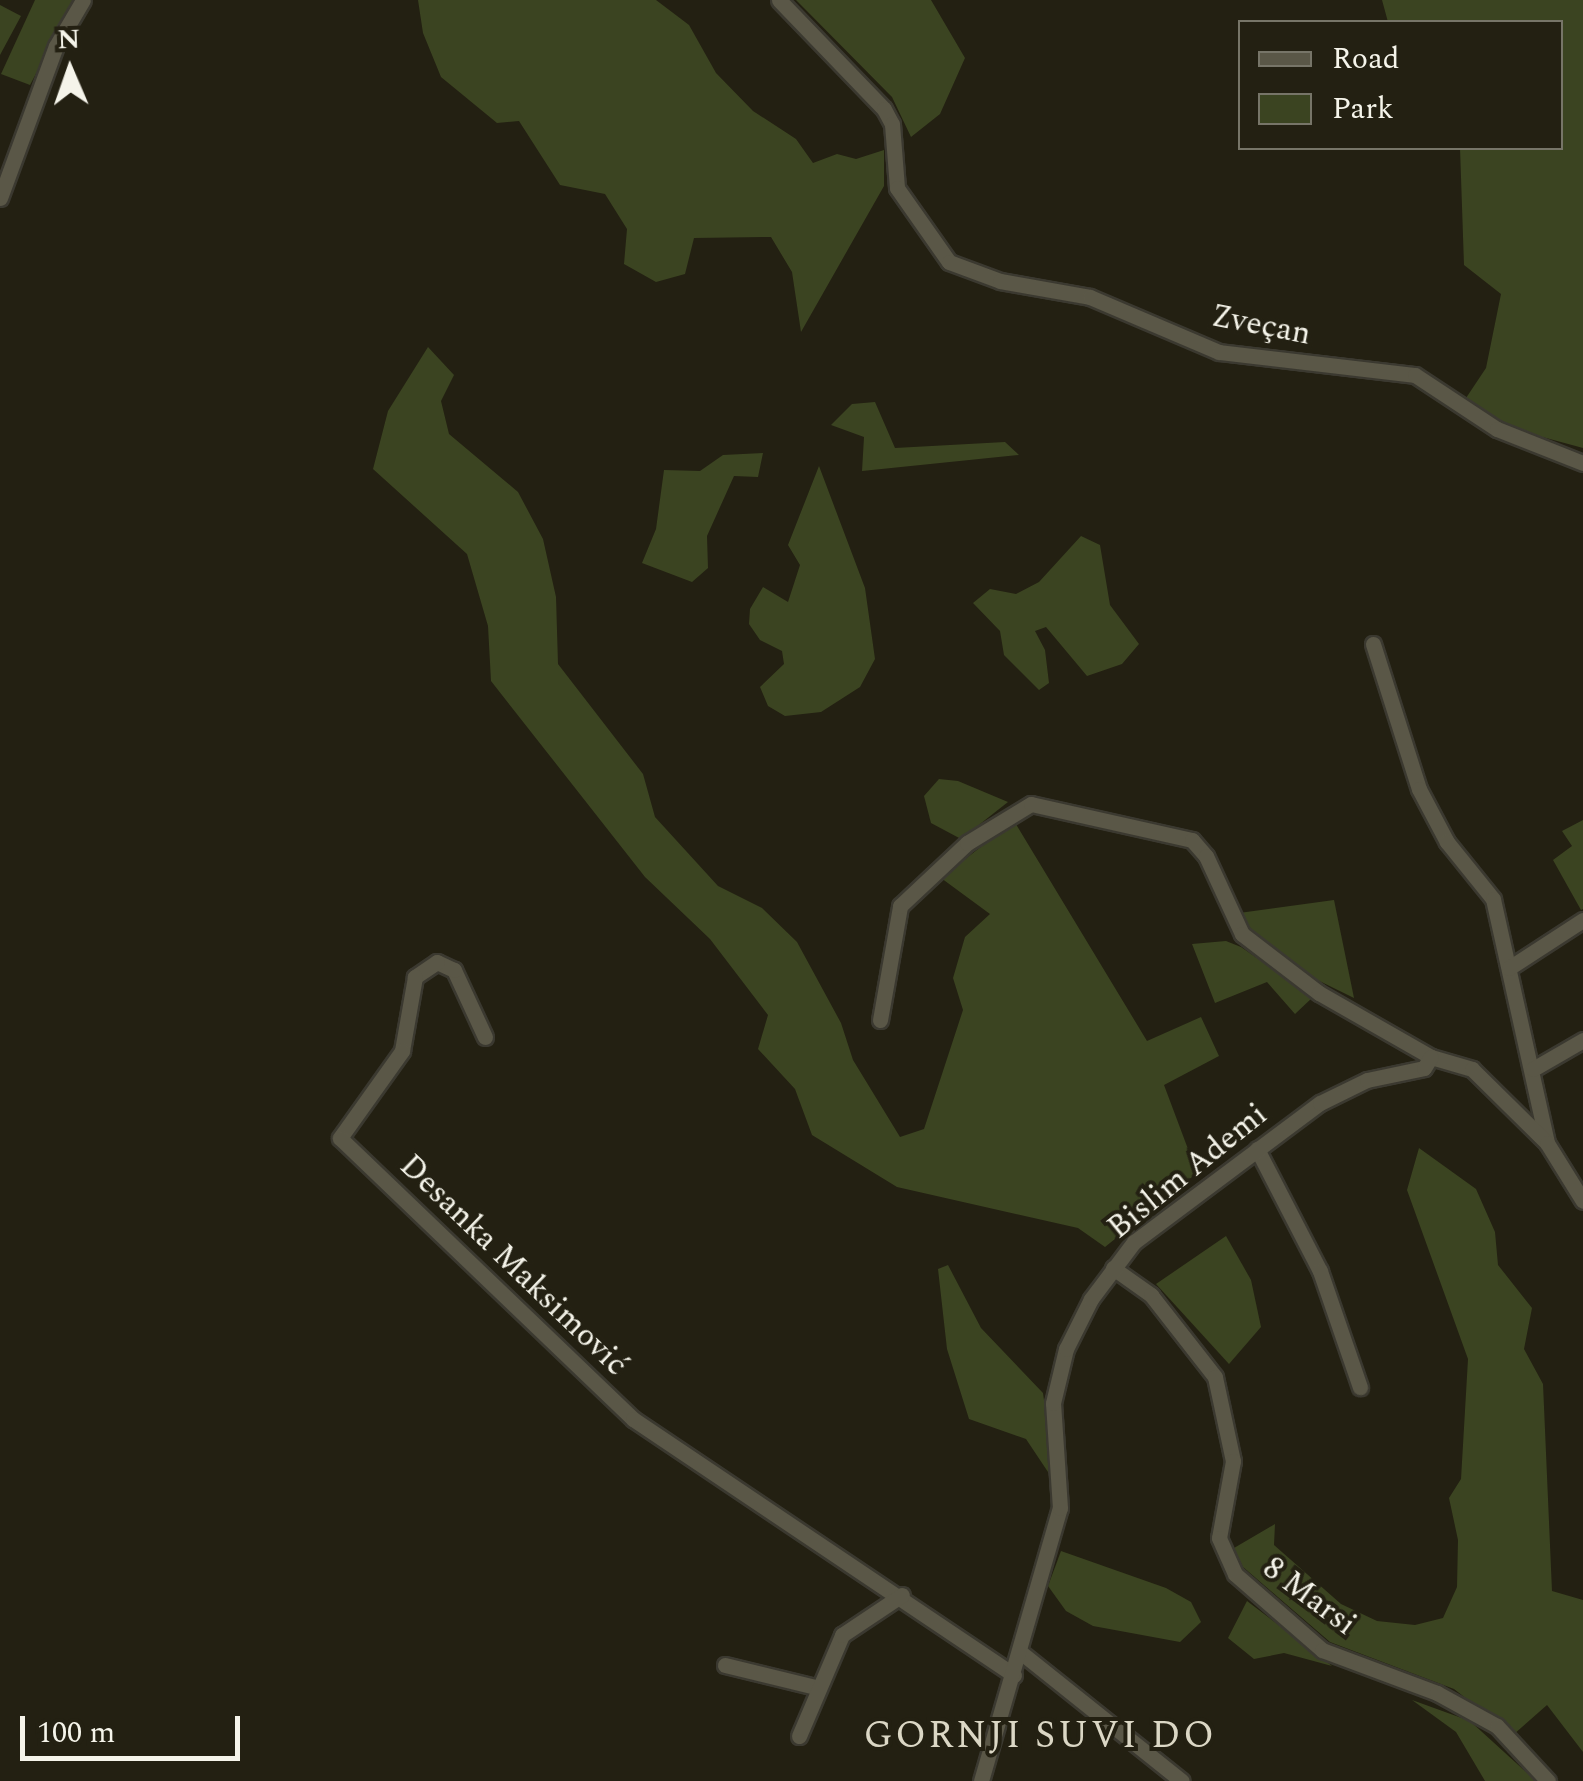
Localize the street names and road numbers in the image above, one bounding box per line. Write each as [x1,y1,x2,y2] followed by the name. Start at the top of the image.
[1208,298,1314,354] street label: Zveçan
[1101,1096,1275,1248] street label: Bislim Ademi
[391,1147,635,1385] street label: Desanka Maksimović
[1255,1550,1363,1644] street label: 8 Marsi

